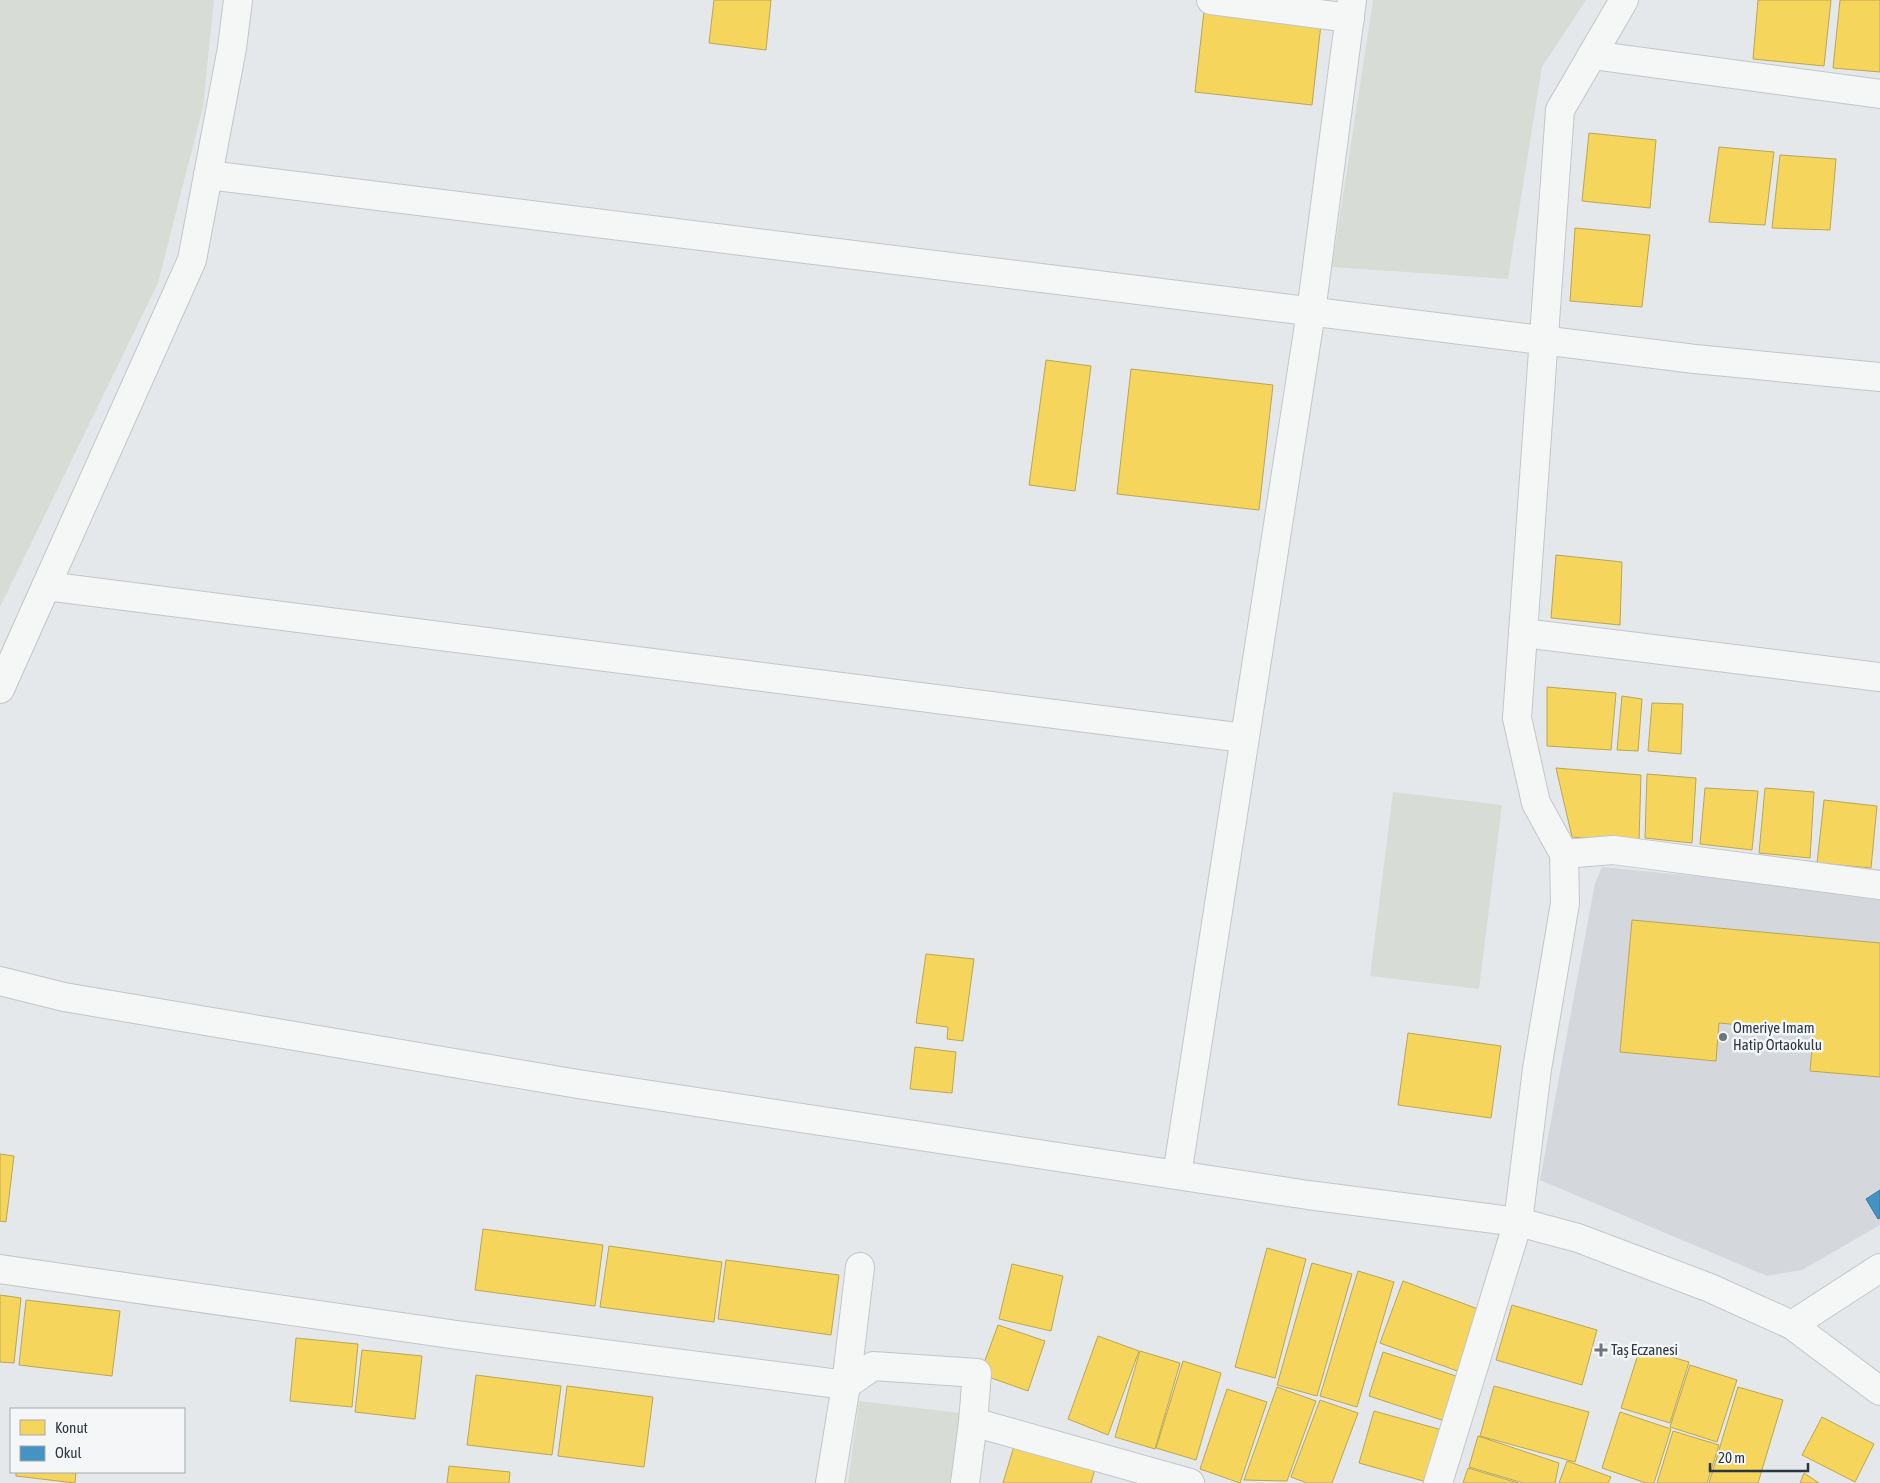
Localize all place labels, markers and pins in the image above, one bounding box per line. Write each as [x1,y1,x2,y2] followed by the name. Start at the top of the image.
[1733,1019,1822,1053] place label: Omeriye Imam Hatip Ortaokulu
[1717,1031,1729,1043] marker: Omeriye Imam Hatip Ortaokulu
[1611,1341,1678,1358] place label: Taş Eczanesi
[1595,1344,1607,1356] marker: Taş Eczanesi

